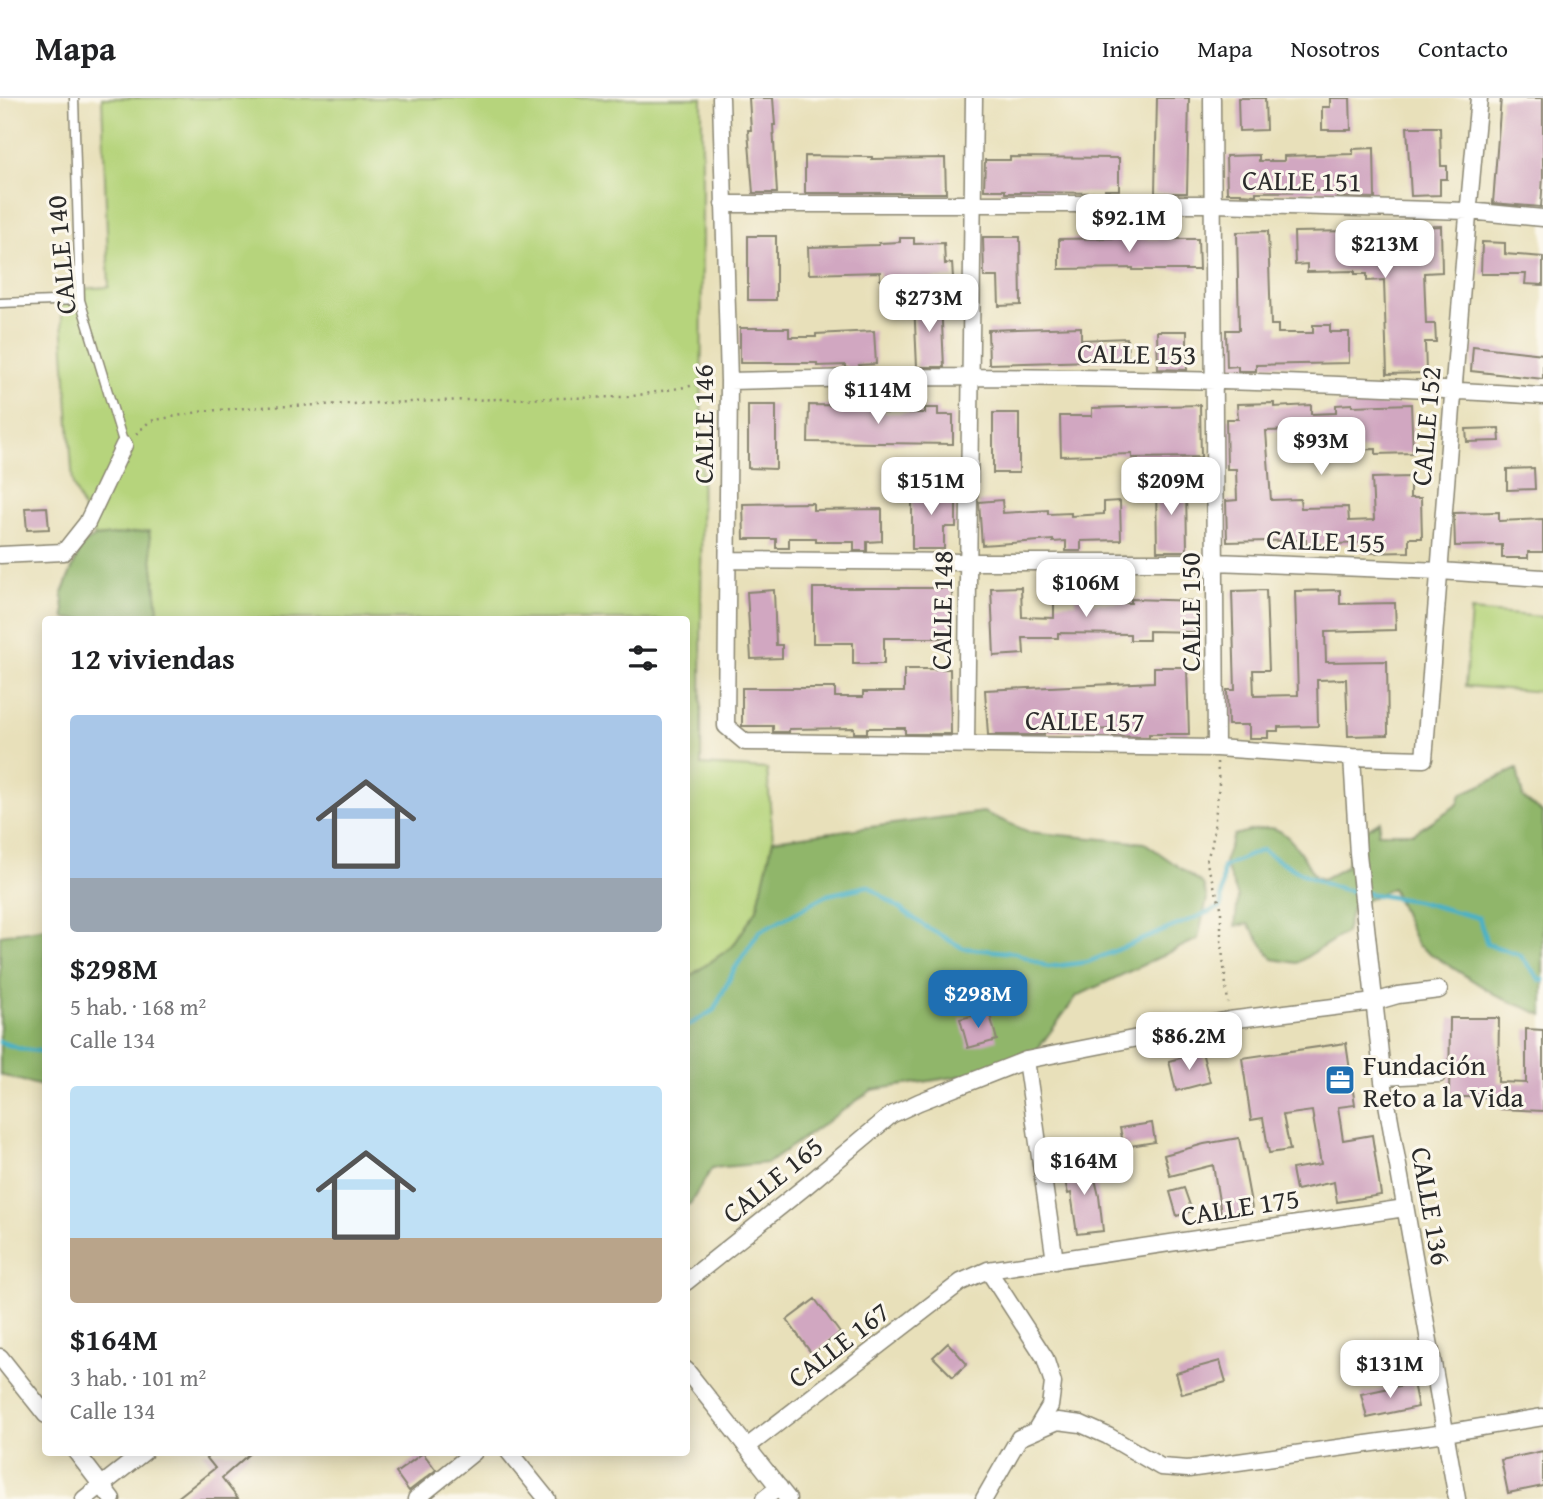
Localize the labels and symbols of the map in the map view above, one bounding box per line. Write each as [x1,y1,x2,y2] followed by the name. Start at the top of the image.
[1242,158,1362,202] street label: CALLE 151
[34,194,86,316] street label: CALLE 140
[1072,194,1186,254] pin: $92.1M
[1336,220,1434,280] pin: $213M
[880,274,978,334] pin: $273M
[1077,331,1197,375] street label: CALLE 153
[682,364,723,484] street label: CALLE 146
[1399,365,1451,487] street label: CALLE 152
[829,366,927,426] pin: $114M
[1280,418,1362,477] pin: $93M
[882,458,980,517] pin: $151M
[1122,458,1220,517] pin: $209M
[1266,517,1386,563] street label: CALLE 155
[919,550,963,670] street label: CALLE 148
[1169,552,1210,672] street label: CALLE 150
[1037,560,1135,619] pin: $106M
[1025,698,1145,742] street label: CALLE 157
[929,970,1027,1030] pin: $298M
[1132,1012,1246,1072] pin: $86.2M
[1363,1044,1524,1117] place label: Fundación Reto a la Vida
[1323,1063,1357,1097] office icon: Fundación Reto a la Vida
[713,1125,831,1233] street label: CALLE 165
[1035,1138,1133,1197] pin: $164M
[1401,1144,1463,1268] street label: CALLE 136
[1178,1176,1302,1236] street label: CALLE 175
[778,1291,898,1397] street label: CALLE 167
[1341,1340,1439,1400] pin: $131M

